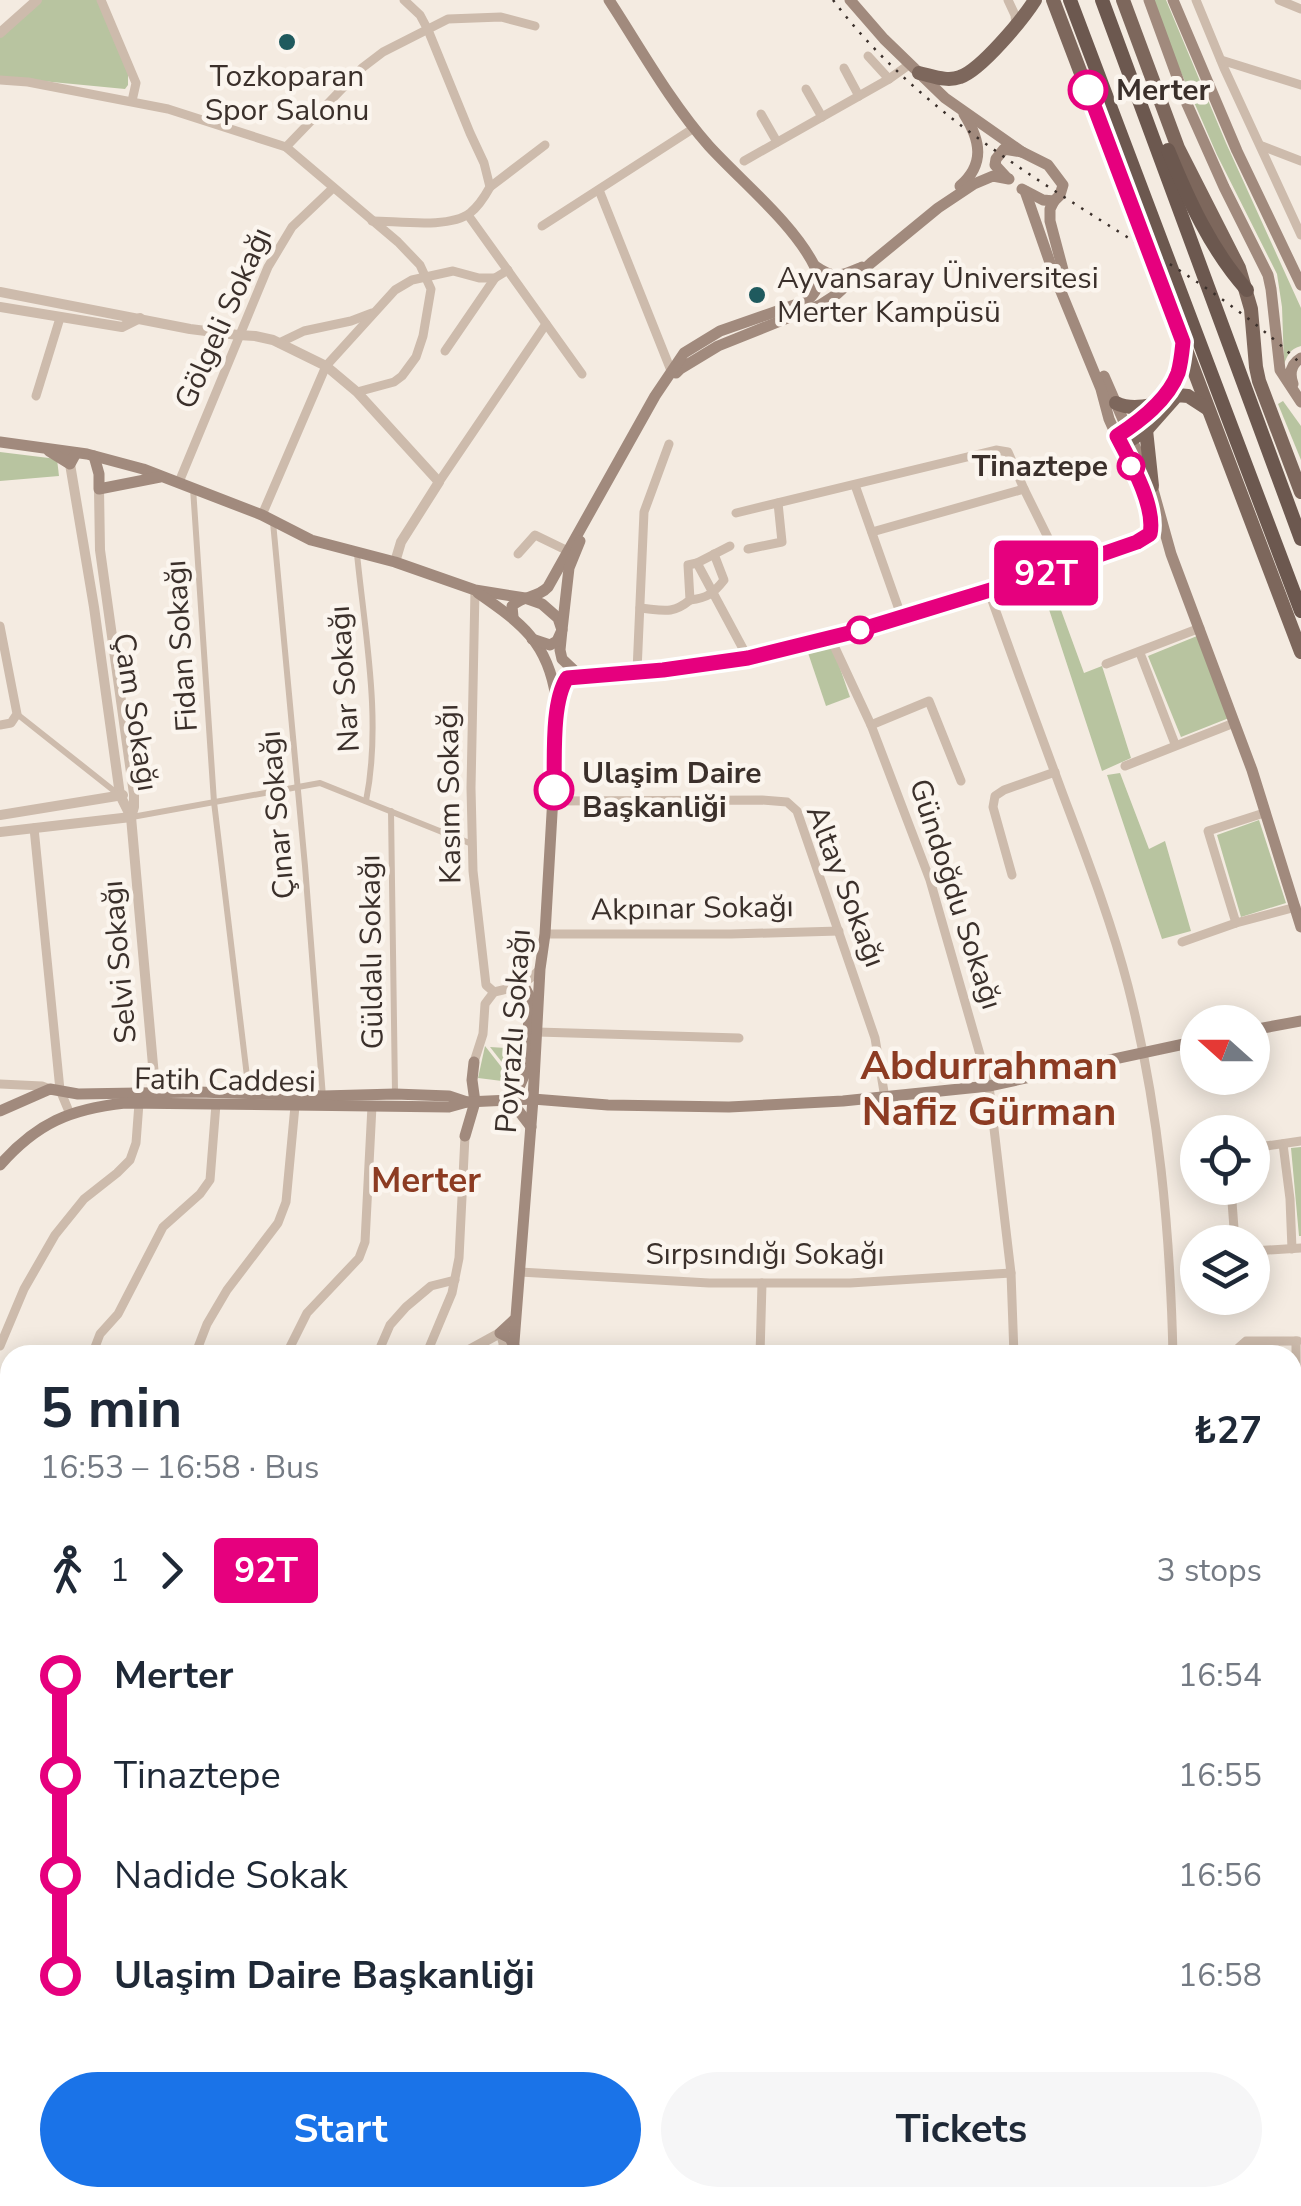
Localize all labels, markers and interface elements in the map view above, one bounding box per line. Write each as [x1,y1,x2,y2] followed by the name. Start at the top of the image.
[276,31,298,53] marker: Tozkoparan Spor Salonu
[205,56,369,131] place label: Tozkoparan Spor Salonu
[1116,70,1211,111] place label: Merter
[1069,71,1107,109] marker: Merter
[165,221,282,415] street label: Gölgeli Sokağı
[777,258,1099,333] place label: Ayvansaray Üniversitesi Merter Kampüsü
[746,284,768,306] marker: Ayvansaray Üniversitesi Merter Kampüsü
[972,446,1108,487] place label: Tinaztepe
[1118,453,1144,479] marker: Tinaztepe
[988,540,1104,606] line badge: 92T
[1014,550,1078,597] text: 92T
[155,559,208,733] street label: Fidan Sokağı
[319,604,370,754] street label: Nar Sokağı
[847,617,873,643] unlabelled marker
[103,630,168,794] street label: Çam Sokağı
[427,704,472,884] street label: Kasım Sokağı
[250,729,305,901] street label: Çınar Sokağı
[582,753,762,828] place label: Ulaşim Daire Başkanliği
[535,771,573,809] marker: Ulaşim Daire Başkanliği
[899,774,1012,1015] street label: Gündoğdu Sokağı
[796,799,895,973] street label: Altay Sokağı
[349,854,394,1050] street label: Güldalı Sokağı
[92,879,147,1045] street label: Selvi Sokağı
[590,886,794,931] street label: Akpınar Sokağı
[486,928,541,1134] street label: Poyrazlı Sokağı
[1180,1005,1270,1095] north arrow
[1180,1005,1270,1315] map controls
[860,1039,1118,1139] district label: Abdurrahman Nafiz Gürman
[134,1058,316,1103] street label: Fatih Caddesi
[1180,1115,1270,1205] button: locate
[371,1157,481,1204] district label: Merter
[1180,1225,1270,1315] button: layers
[645,1234,885,1275] street label: Sırpsındığı Sokağı
[40,1371,182,1446] text: 5 min
[1194,1405,1262,1456] text: ₺27
[40,1446,319,1489] text: 16:53 – 16:58 · Bus
[40,1543,95,1598] icon: walk
[144,1543,199,1598] icon: forward
[234,1547,298,1594] text: 92T
[110,1549,129,1592] text: 1
[1156,1549,1262,1592] text: 3 stops
[114,1650,233,1701] text: Merter
[1178,1654,1262,1697] text: 16:54
[114,1750,281,1801] text: Tinaztepe
[1178,1754,1262,1797] text: 16:55
[114,1850,348,1901] text: Nadide Sokak
[1178,1854,1262,1897] text: 16:56
[114,1950,535,2001] text: Ulaşim Daire Başkanliği
[1178,1954,1262,1997] text: 16:58
[40,2072,641,2187] button: Start
[661,2072,1262,2187] button: Tickets

